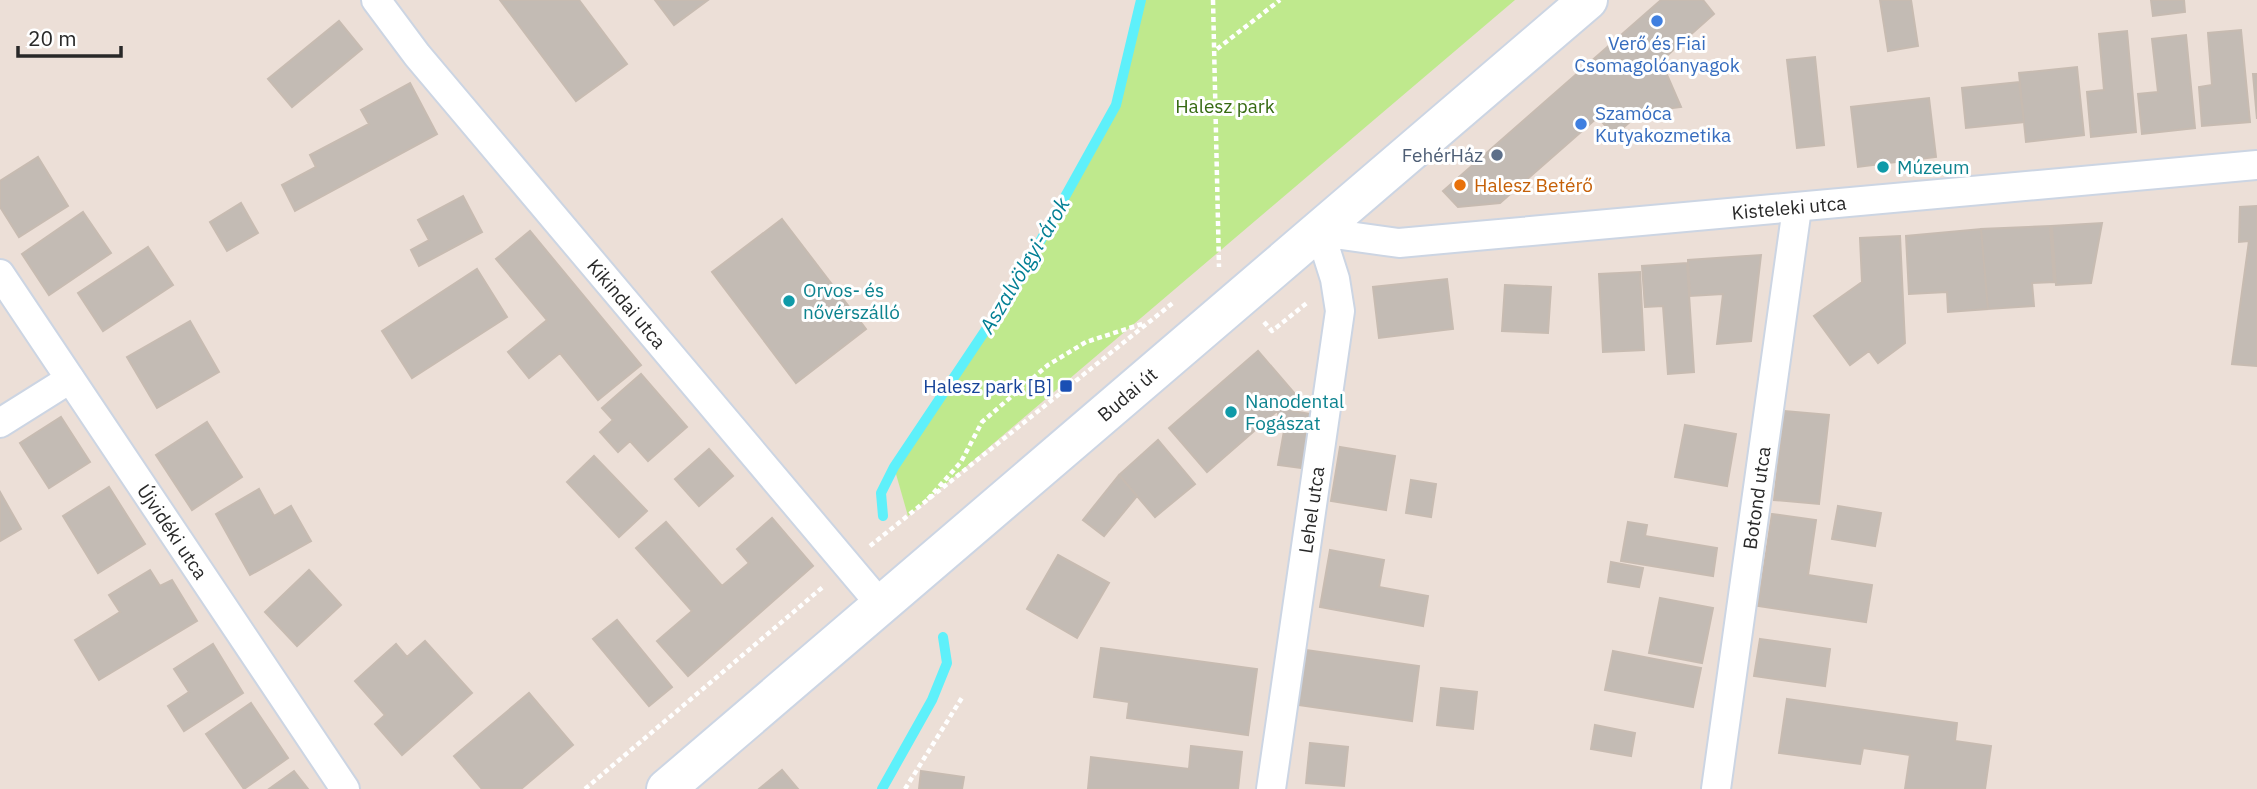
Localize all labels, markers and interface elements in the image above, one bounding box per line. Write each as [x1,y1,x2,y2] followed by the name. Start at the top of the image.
[1649,13,1665,29] marker: Verő és Fiai Csomagolóanyagok
[18,14,121,58] scale bar
[28,24,77,52] text: 20 m
[1574,31,1740,77] place label: Verő és Fiai Csomagolóanyagok
[1175,94,1275,118] park label: Halesz park
[1595,101,1731,147] place label: Szamóca Kutyakozmetika
[1573,116,1589,132] marker: Szamóca Kutyakozmetika
[1402,143,1483,167] place label: FehérHáz
[1489,147,1505,163] marker: FehérHáz
[1897,155,1970,179] place label: Múzeum
[1875,159,1891,175] marker: Múzeum
[1474,173,1593,197] place label: Halesz Betérő
[1452,177,1468,193] marker: Halesz Betérő
[1731,190,1847,225] street label: Kisteleki utca
[972,191,1076,339] water label: Aszalvölgyi-árok
[582,254,671,353] street label: Kikindai utca
[803,278,900,324] place label: Orvos- és nővérszálló
[781,293,797,309] marker: Orvos- és nővérszálló
[1092,362,1162,427] street label: Budai út
[923,374,1052,398] place label: Halesz park [B]
[1058,378,1074,394] marker: Halesz park [B]
[1245,389,1344,435] place label: Nanodental Fogászat
[1223,404,1239,420] marker: Nanodental Fogászat
[1738,445,1776,551] street label: Botond utca
[1293,465,1329,555] street label: Lehel utca
[132,479,213,584] street label: Újvidéki utca

